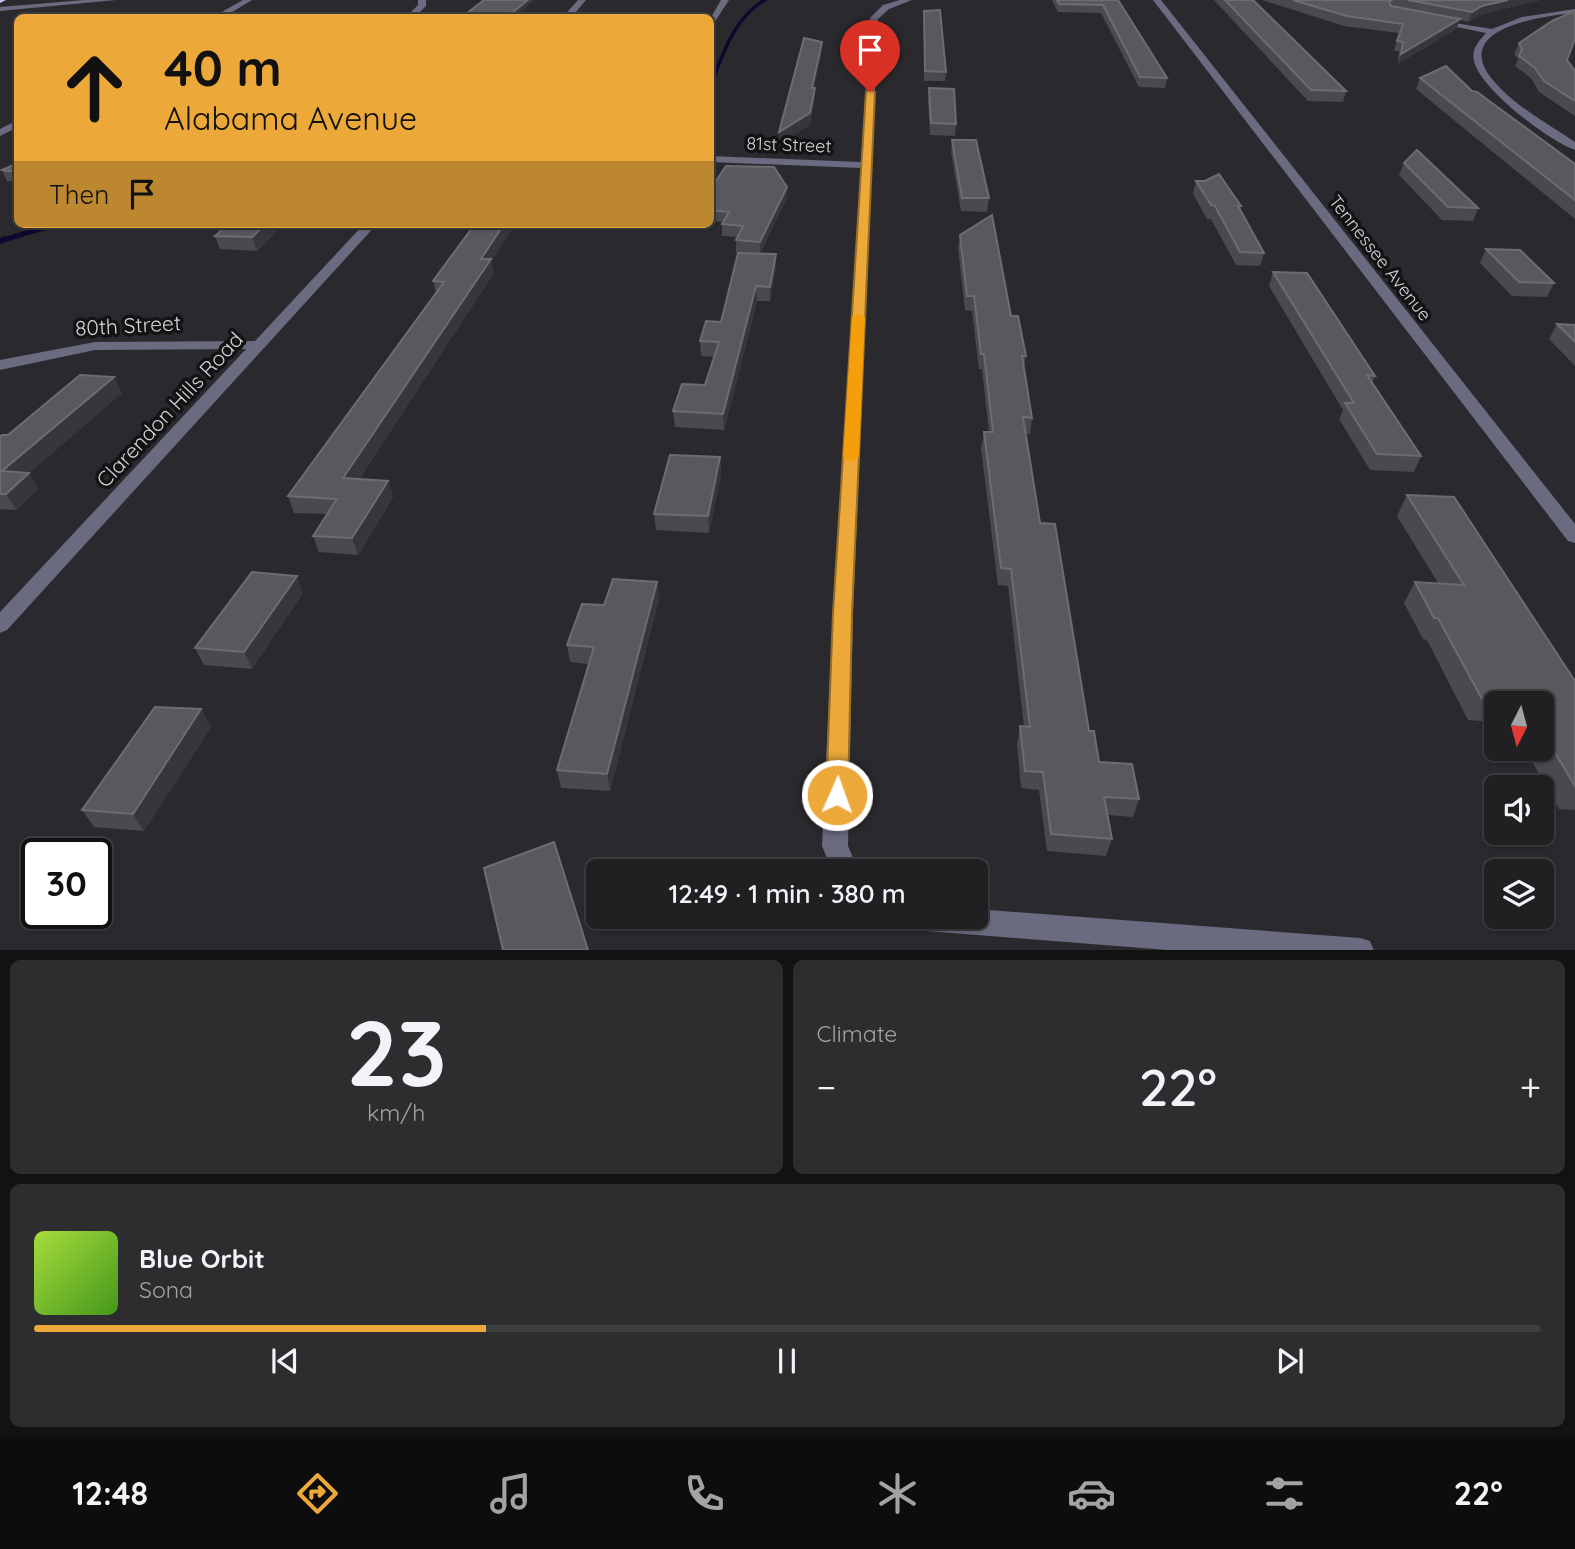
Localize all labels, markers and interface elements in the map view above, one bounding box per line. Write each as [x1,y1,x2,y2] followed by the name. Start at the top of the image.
[840,20,900,92] pin
[851,31,889,69] icon: arrive
[164,37,282,98] text: 40 m
[49,42,140,133] icon: ahead
[164,98,417,138] text: Alabama Avenue
[746,132,832,157] street label: 81st Street
[123,175,161,213] icon: arrive
[49,178,109,211] text: Then
[1324,190,1437,325] street label: Tennessee Avenue
[74,309,182,341] street label: 80th Street
[90,326,248,492] street label: Clarendon Hills Road
[1484,691,1554,761] north arrow
[1484,691,1554,929] map controls
[800,758,874,832] position arrow
[1484,775,1554,845] button: sound
[21,838,112,929] speed limit sign: 30
[1484,859,1554,929] button: layers
[668,877,906,910] text: 12:49 · 1 min · 380 m
[346,995,447,1109] text: 23
[817,1019,897,1048] text: Climate
[1139,1054,1217,1119] text: 22°
[817,1063,836,1111] text: −
[1520,1063,1541,1111] text: +
[367,1098,425,1127] text: km/h
[139,1242,265,1275] text: Blue Orbit
[139,1275,193,1304] text: Sona
[266,1342,304,1380] icon: previous
[768,1342,806,1380] icon: pause
[1271,1342,1309,1380] icon: next
[293,1469,342,1518] icon: directions
[486,1469,535,1518] icon: music
[680,1469,729,1518] icon: phone
[873,1469,922,1518] icon: climate
[1067,1469,1116,1518] icon: car
[1260,1469,1309,1518] icon: filters
[72,1473,148,1513] text: 12:48
[1454,1473,1503,1513] text: 22°

